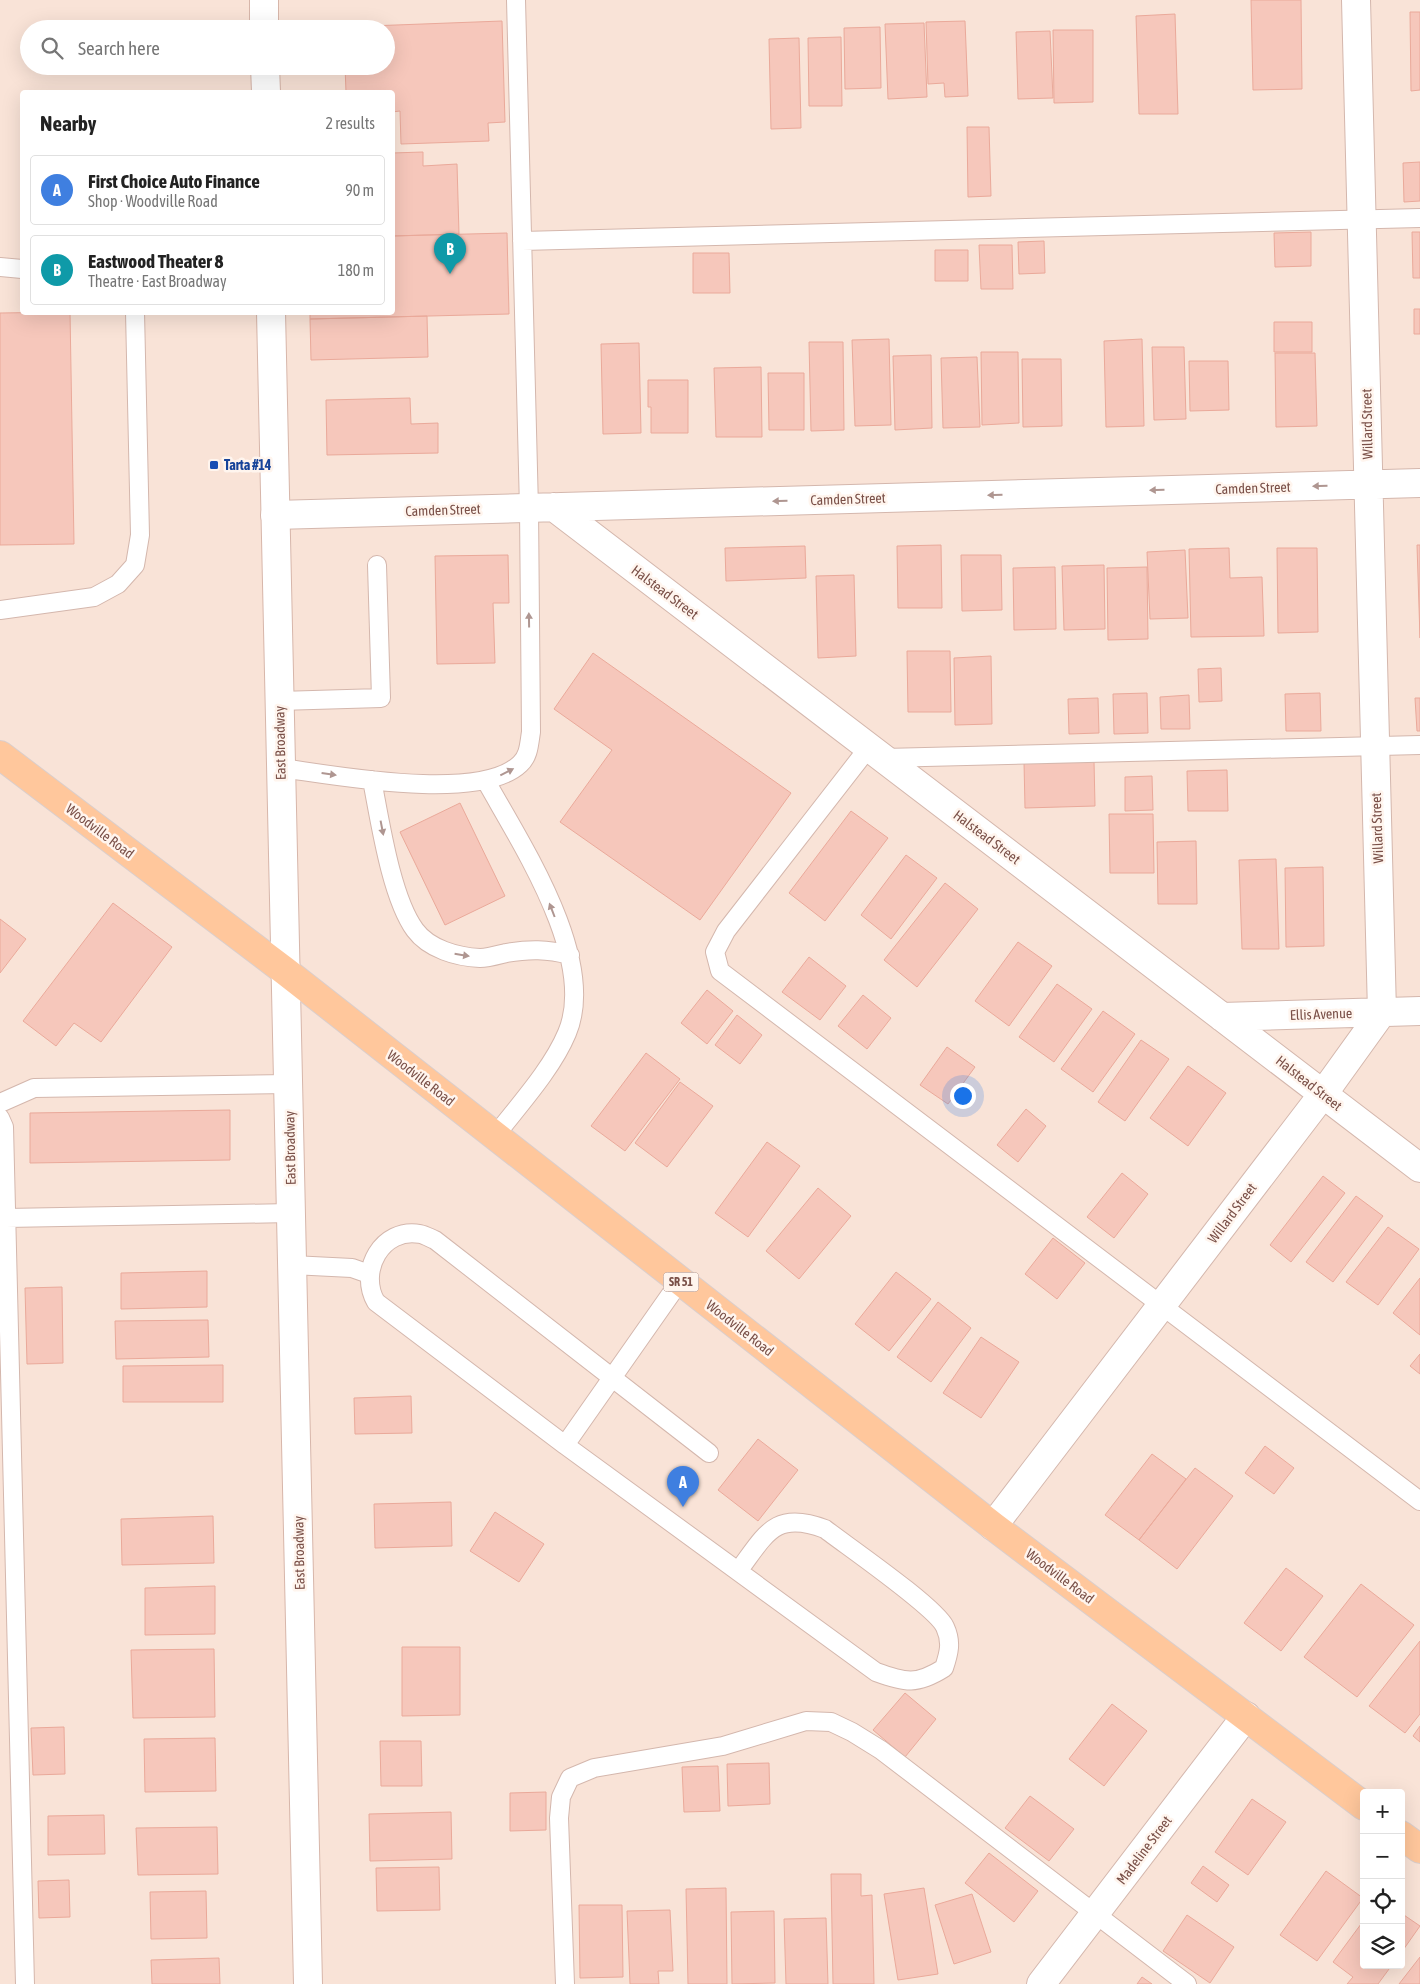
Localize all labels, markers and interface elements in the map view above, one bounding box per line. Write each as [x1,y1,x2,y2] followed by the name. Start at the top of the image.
[20,20,395,75] search box
[38,34,66,62] icon: search
[78,37,160,59] text: Search here
[40,111,96,135] text: Nearby
[325,114,375,132] text: 2 results
[88,170,260,192] text: First Choice Auto Finance
[53,181,61,199] text: A
[345,181,374,199] text: 90 m
[88,192,218,210] text: Shop · Woodville Road
[434,233,466,274] pin: B
[88,250,223,272] text: Eastwood Theater 8
[53,261,61,279] text: B
[338,261,374,279] text: 180 m
[88,272,227,290] text: Theatre · East Broadway
[1358,389,1376,459] street label: Willard Street
[224,457,272,473] place label: Tarta #14
[208,459,220,471] marker: Tarta #14
[1215,479,1291,497] street label: Camden Street
[1311,482,1327,490] one-way arrow
[1149,486,1165,494] one-way arrow
[810,490,886,508] street label: Camden Street
[986,491,1002,499] one-way arrow
[772,497,788,505] one-way arrow
[405,501,481,519] street label: Camden Street
[629,562,701,622] street label: Halstead Street
[525,612,533,628] one-way arrow
[271,705,289,780] street label: East Broadway
[499,768,514,776] one-way arrow
[321,771,337,779] one-way arrow
[1368,792,1386,864] street label: Willard Street
[63,800,137,862] street label: Woodville Road
[951,807,1023,867] street label: Halstead Street
[378,820,386,835] one-way arrow
[548,902,555,917] one-way arrow
[454,952,470,960] one-way arrow
[1290,1005,1352,1023] street label: Ellis Avenue
[384,1047,458,1109] street label: Woodville Road
[1273,1052,1345,1114] street label: Halstead Street
[950,1083,976,1109] your location
[281,1110,299,1185] street label: East Broadway
[1204,1180,1260,1246] street label: Willard Street
[664,1272,698,1291] road number: SR 51
[703,1297,777,1359] street label: Woodville Road
[667,1466,699,1507] pin: A
[290,1515,308,1590] street label: East Broadway
[1023,1545,1097,1607] street label: Woodville Road
[1360,1789,1405,1969] map controls
[1360,1789,1405,1834] button: +
[1113,1813,1175,1887] street label: Madeline Street
[1360,1834,1405,1879] button: −
[1360,1879,1405,1924] button: locate
[1360,1924,1405,1969] button: layers

